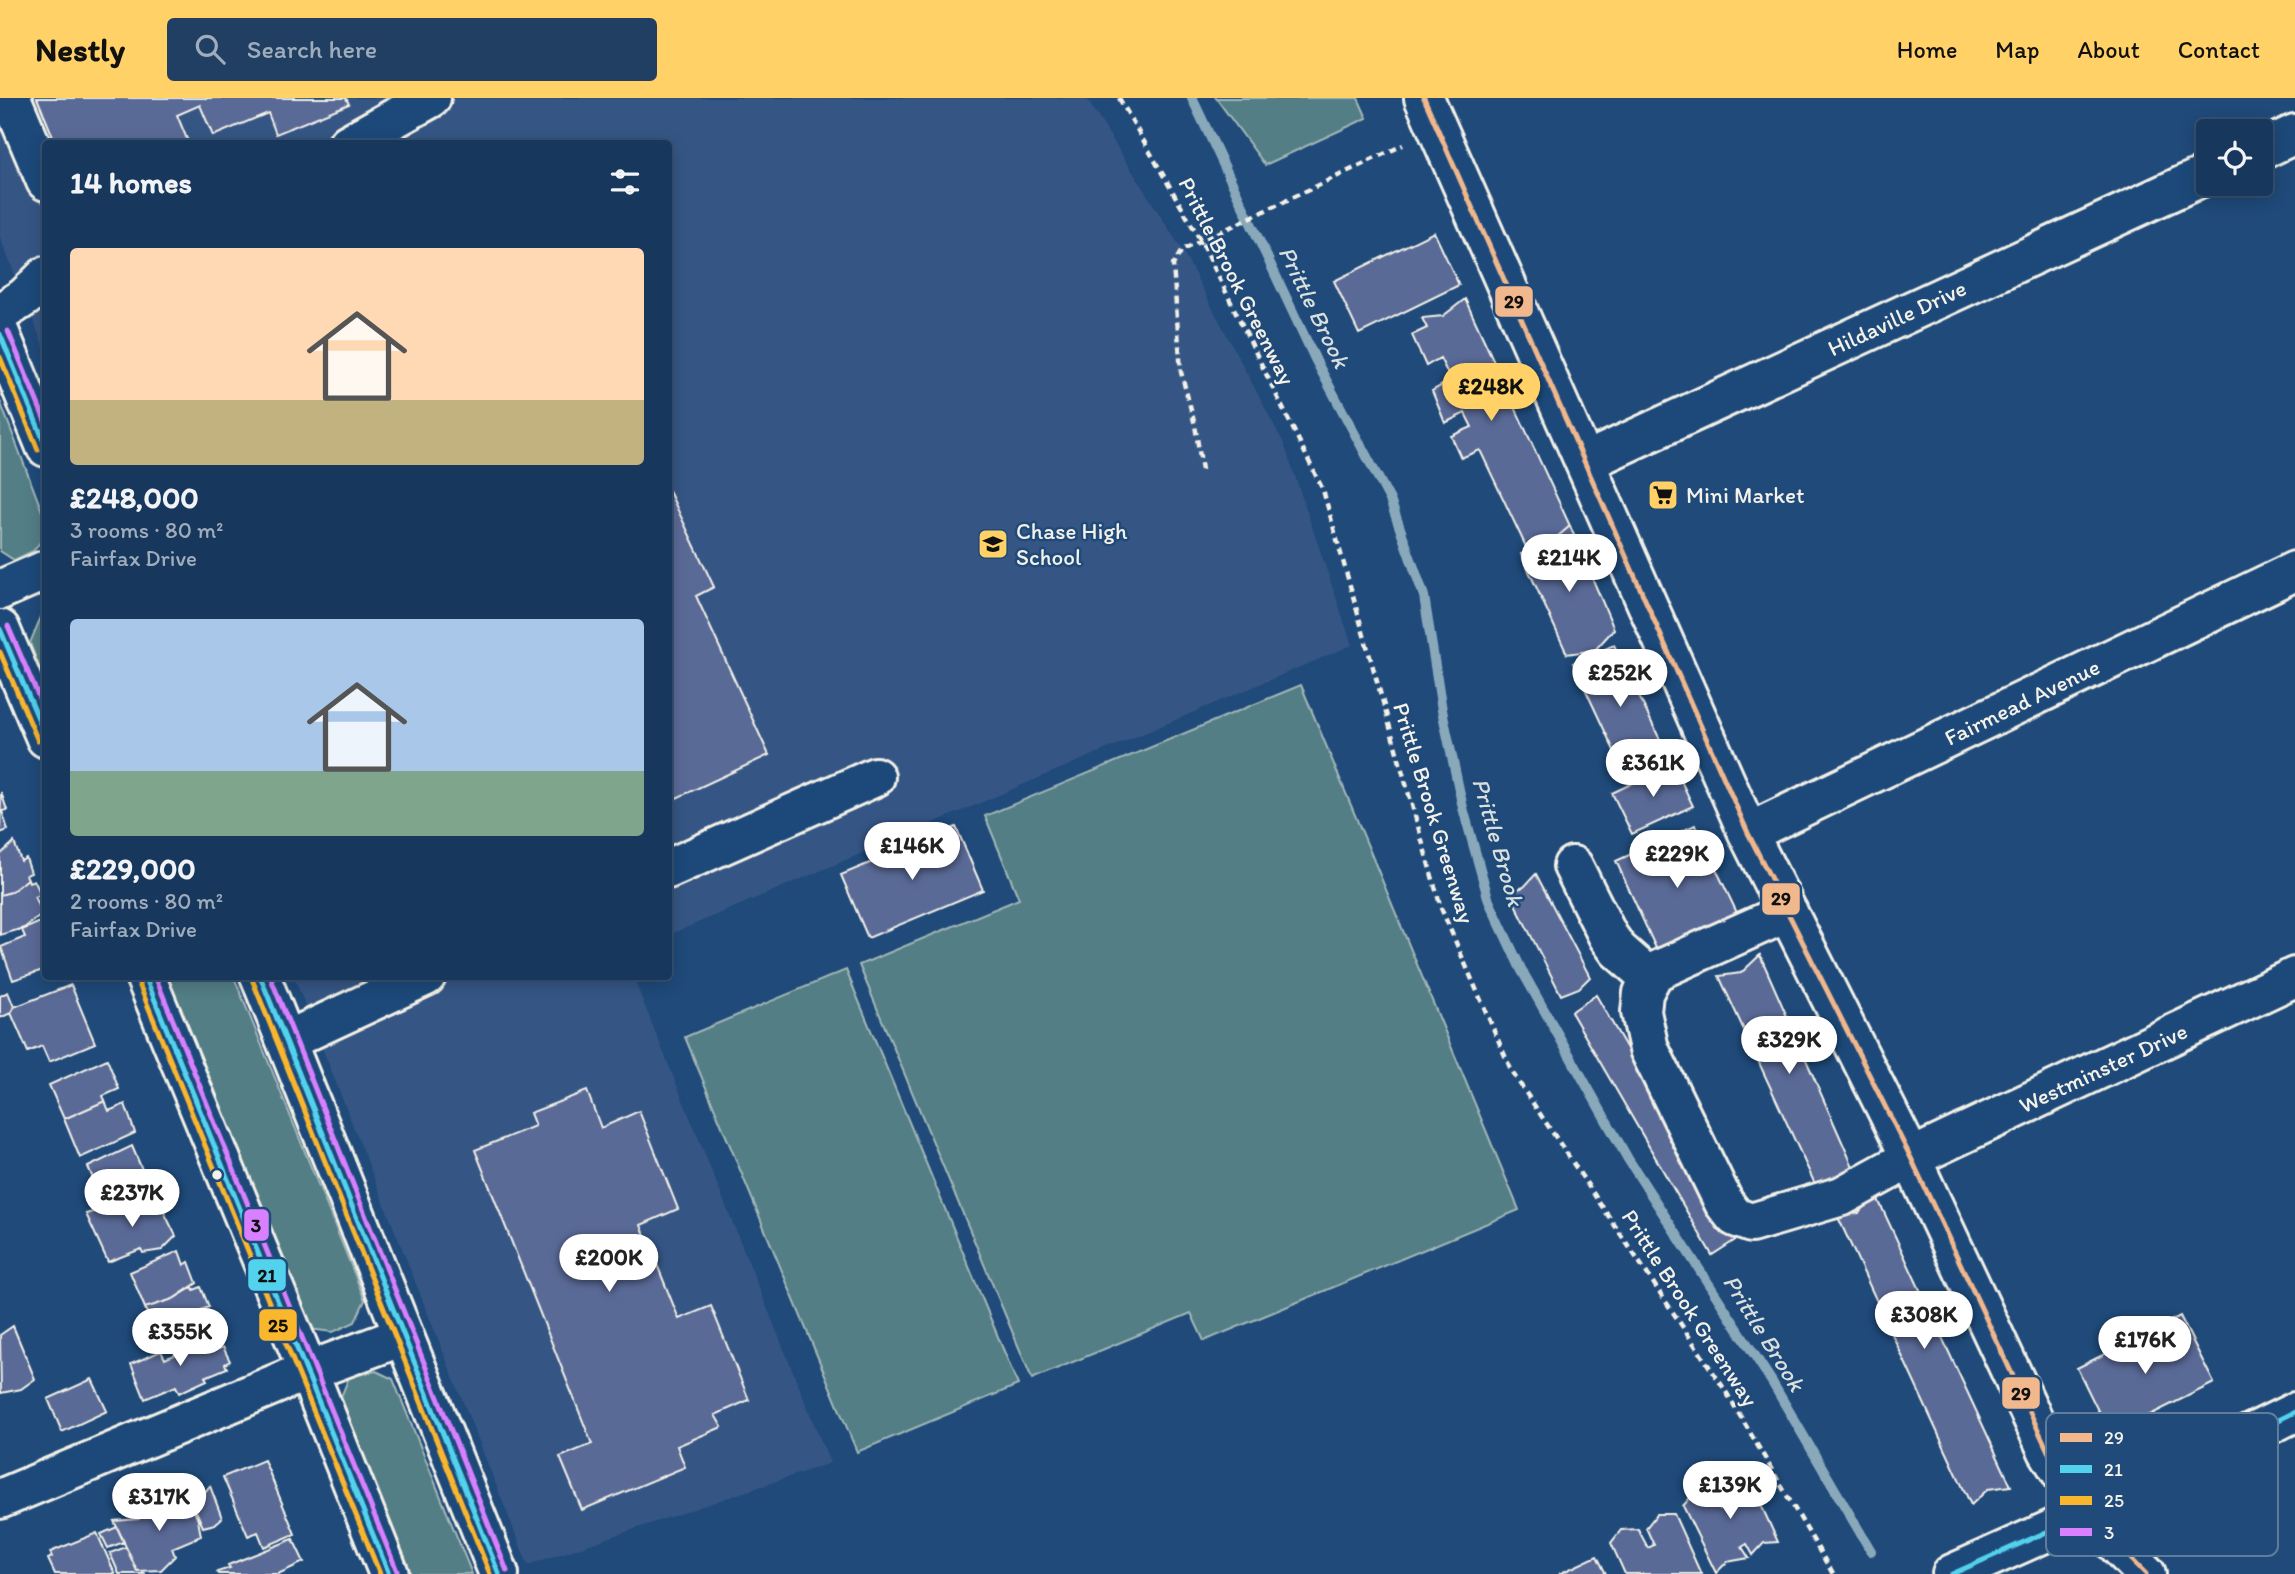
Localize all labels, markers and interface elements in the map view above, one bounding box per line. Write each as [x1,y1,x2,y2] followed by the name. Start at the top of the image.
[167,18,657,81] search box
[35,30,125,69] text: Nestly
[191,30,229,68] icon: search
[247,33,377,65] text: Search here
[1897,35,1957,64] text: Home
[1995,35,2039,64] text: Map
[2077,35,2140,64] text: About
[2178,35,2260,64] text: Contact
[2196,119,2273,196] map controls
[2196,119,2273,196] button: locate
[606,163,644,201] icon: filters
[70,164,192,201] text: 14 homes
[1172,172,1302,390] street label: Prittle Brook Greenway
[1272,241,1357,374] water label: Prittle Brook
[1823,274,1971,362] street label: Hildaville Drive
[1494,285,1534,318] line badge: 29
[1504,290,1524,313] text: 29
[294,293,420,419] icon: home
[1442,364,1540,423] pin: £248K
[1458,372,1524,400] text: £248K
[1646,478,1680,512] supermarket icon: Mini Market
[70,479,199,516] text: £248,000
[1686,481,1805,509] place label: Mini Market
[70,516,224,544] text: 3 rooms · 80 m²
[1016,517,1128,571] place label: Chase High School
[976,527,1010,561] school or university icon: Chase High School
[1520,534,1618,594] pin: £214K
[1537,543,1601,571] text: £214K
[70,544,197,572] text: Fairfax Drive
[1571,650,1669,709] pin: £252K
[1940,652,2104,752] street label: Fairmead Avenue
[1588,658,1652,686] text: £252K
[294,664,420,790] icon: home
[1387,699,1481,927] street label: Prittle Brook Greenway
[1604,740,1702,799] pin: £361K
[1622,748,1684,776] text: £361K
[1466,774,1531,911] water label: Prittle Brook
[863,822,961,882] pin: £146K
[1628,830,1726,890] pin: £229K
[880,831,944,859] text: £146K
[1645,839,1709,867] text: £229K
[70,850,196,887] text: £229,000
[1761,882,1801,916] line badge: 29
[70,887,223,915] text: 2 rooms · 80 m²
[1771,887,1791,910] text: 29
[70,915,197,943] text: Fairfax Drive
[1740,1016,1838,1076] pin: £329K
[2014,1017,2192,1119] street label: Westminster Drive
[1757,1025,1821,1053] text: £329K
[210,1168,224,1182] unlabelled marker
[83,1170,181,1229] pin: £237K
[100,1178,164,1206] text: £237K
[1616,1204,1764,1412] street label: Prittle Brook Greenway
[243,1208,270,1242] line badge: 3
[251,1214,261,1237] text: 3
[560,1234,658,1294] pin: £200K
[575,1243,643,1271] text: £200K
[247,1258,287,1292] line badge: 21
[258,1264,277,1287] text: 21
[1717,1269,1811,1397] water label: Prittle Brook
[1875,1292,1973,1351] pin: £308K
[1891,1300,1957,1328] text: £308K
[131,1308,229,1368] pin: £355K
[258,1308,298,1342] line badge: 25
[268,1314,288,1337] text: 25
[2096,1316,2194,1376] pin: £176K
[148,1317,212,1345] text: £355K
[2114,1325,2176,1353] text: £176K
[2001,1376,2041,1410] line badge: 29
[2011,1382,2031,1405] text: 29
[2046,1413,2278,1556] legend
[2104,1426,2124,1449] text: 29
[2104,1458,2123,1481] text: 21
[1681,1462,1779,1521] pin: £139K
[1699,1470,1761,1498] text: £139K
[110,1474,208,1533] pin: £317K
[128,1482,190,1510] text: £317K
[2104,1489,2124,1512] text: 25
[2104,1521,2114,1544] text: 3

